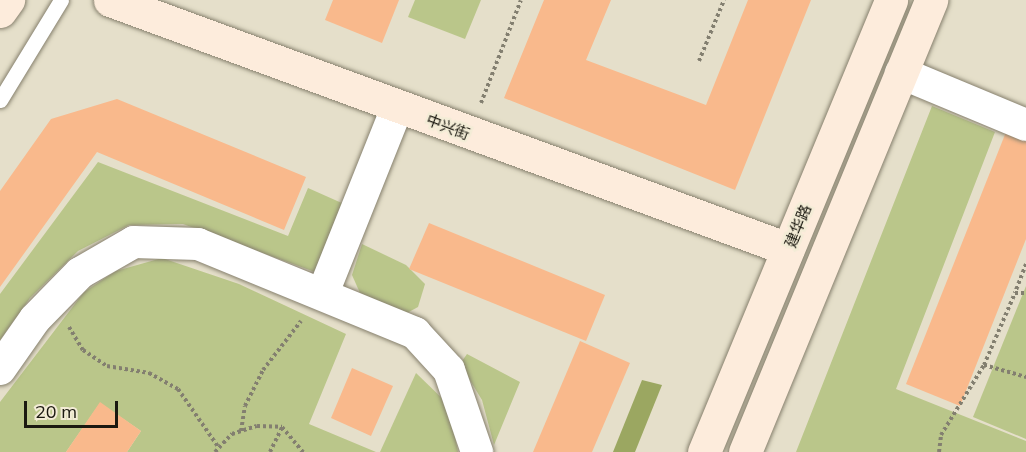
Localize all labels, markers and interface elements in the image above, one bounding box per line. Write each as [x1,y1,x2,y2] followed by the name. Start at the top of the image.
[424,111,472,143] street label: 中兴街
[781,202,815,250] street label: 建华路
[27,389,122,427] scale bar
[35,400,77,423] text: 20 m

